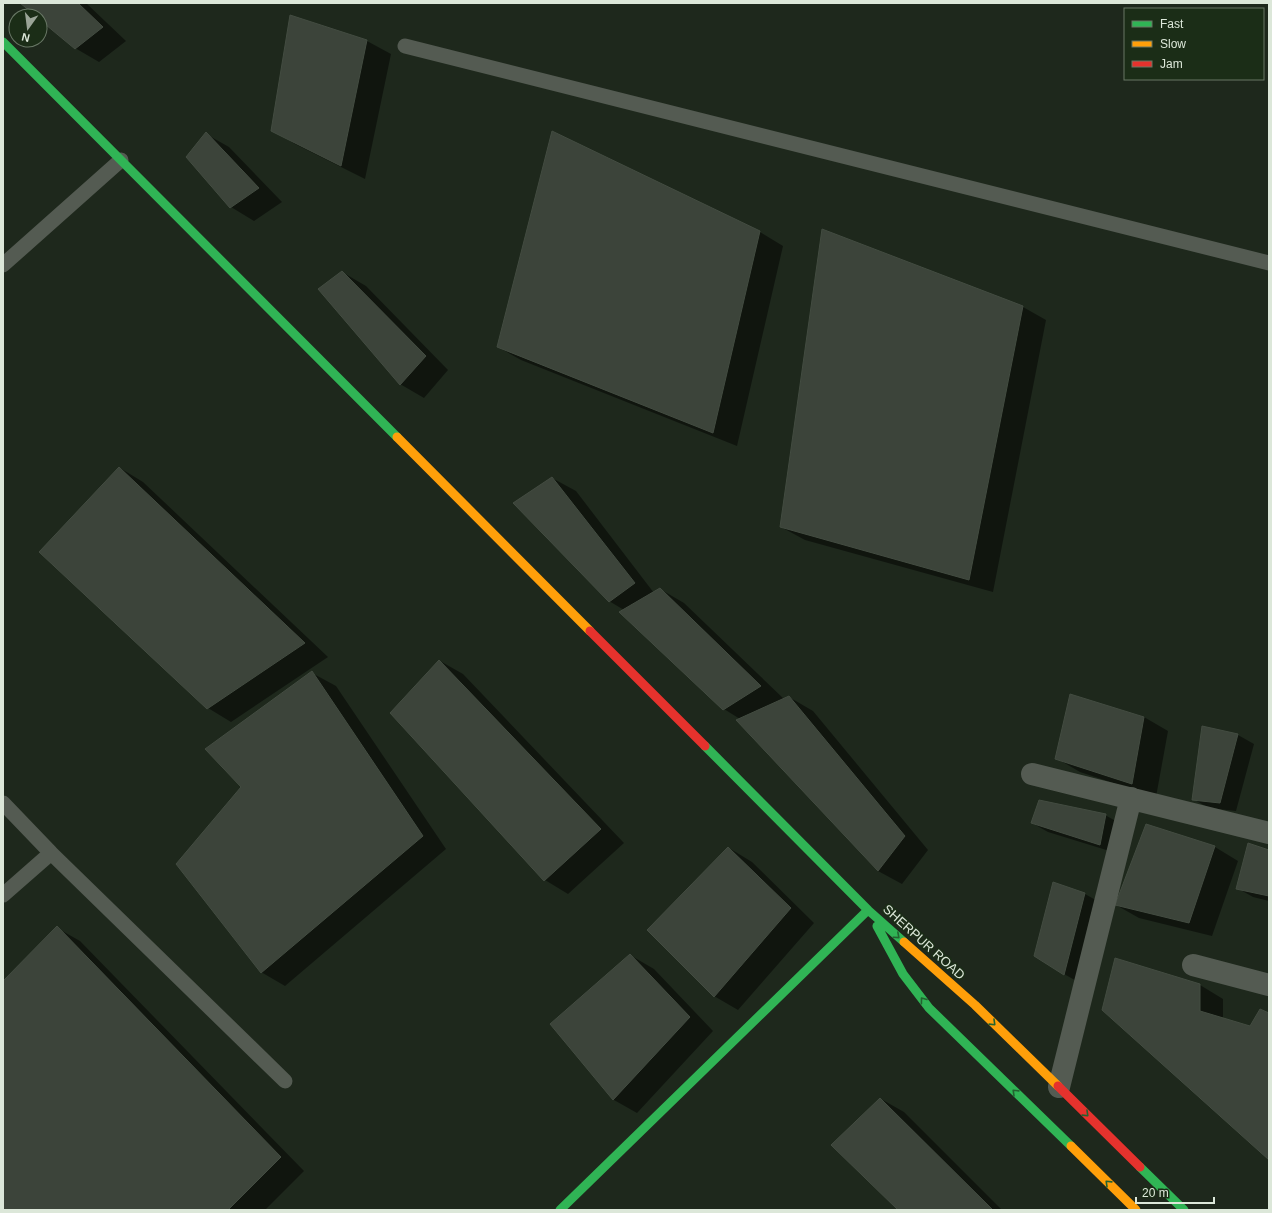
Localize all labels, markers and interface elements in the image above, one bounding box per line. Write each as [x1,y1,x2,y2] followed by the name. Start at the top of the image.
[8,8,48,48] north arrow
[1124,8,1264,80] legend
[1160,17,1184,31] text: Fast
[20,31,31,44] text: N
[1160,37,1186,51] text: Slow
[1160,57,1183,71] text: Jam
[880,901,968,983] street label: SHERPUR ROAD
[892,931,899,938] one-way arrow
[921,998,928,1005] one-way arrow
[988,1018,996,1026] one-way arrow
[1012,1089,1020,1097] one-way arrow
[1081,1109,1089,1117] one-way arrow
[1136,1179,1214,1205] scale bar
[1105,1180,1113,1188] one-way arrow
[1142,1186,1169,1200] text: 20 m

